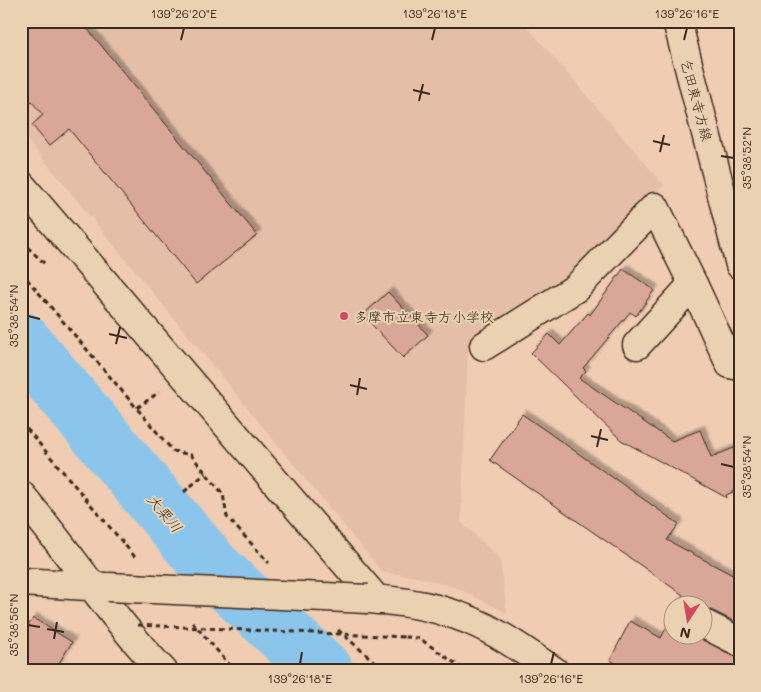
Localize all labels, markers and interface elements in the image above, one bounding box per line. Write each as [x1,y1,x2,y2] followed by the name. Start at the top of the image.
[151,5,217,21] text: 139°26'20"E
[403,5,467,21] text: 139°26'18"E
[655,5,719,21] text: 139°26'16"E
[677,57,717,143] street label: 乞田東寺方線
[738,127,754,189] text: 35°38'52"N
[5,285,21,347] text: 35°38'54"N
[354,307,494,326] place label: 多摩市立東寺方小学校
[338,310,350,322] marker: 多摩市立東寺方小学校
[738,436,754,498] text: 35°38'54"N
[143,489,187,537] water label: 大栗川
[5,594,21,656] text: 35°38'56"N
[664,594,714,644] north arrow
[678,623,692,644] text: N
[268,670,332,686] text: 139°26'18"E
[519,670,583,686] text: 139°26'16"E

